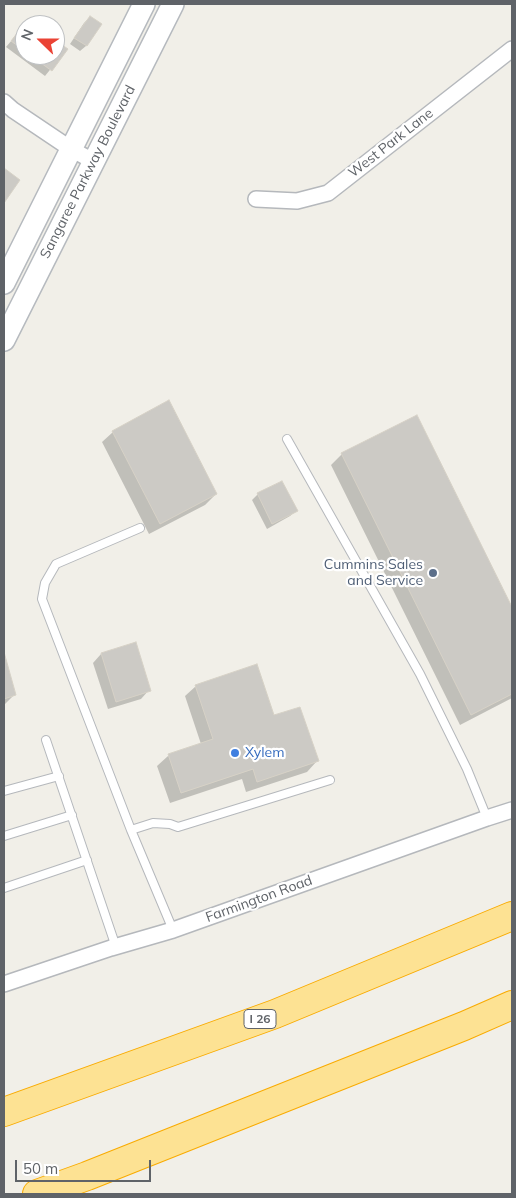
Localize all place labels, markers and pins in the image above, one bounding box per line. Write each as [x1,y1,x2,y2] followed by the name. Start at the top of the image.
[324,557,423,590] place label: Cummins Sales and Service
[427,567,439,579] marker: Cummins Sales and Service
[245,745,284,761] place label: Xylem
[229,747,241,759] marker: Xylem

